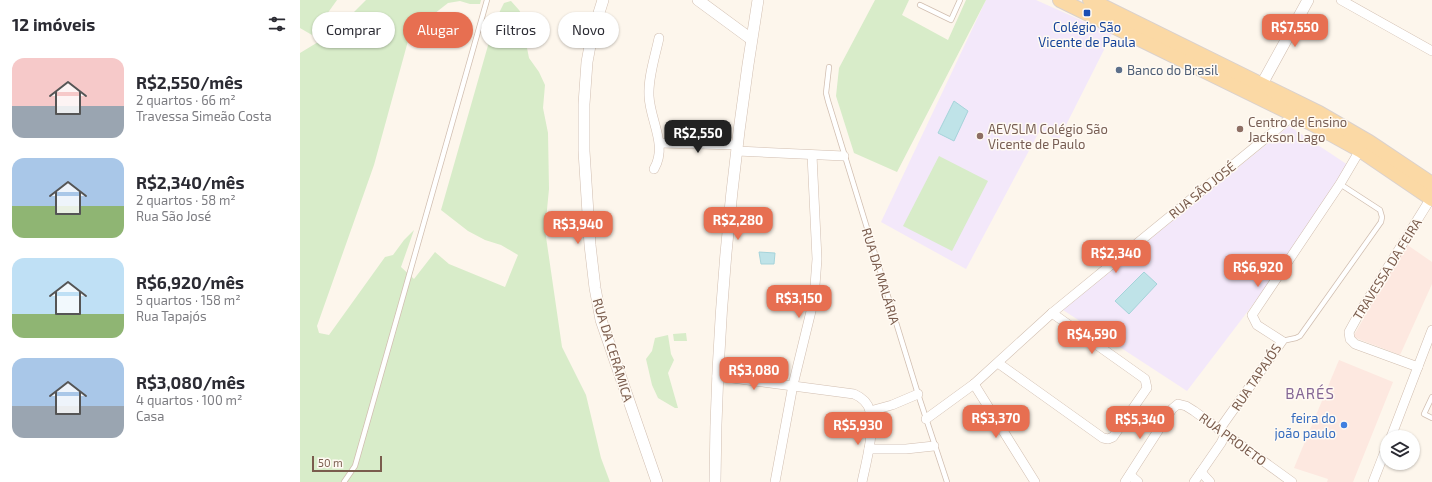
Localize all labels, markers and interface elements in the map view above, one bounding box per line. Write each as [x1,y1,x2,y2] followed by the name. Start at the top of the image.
[1082,8,1092,18] marker: Colégio São Vicente de Paula
[312,12,395,48] chip: Comprar
[403,12,473,48] chip: Alugar
[481,12,550,48] chip: Filtros
[558,12,619,48] chip: Novo
[266,13,288,35] icon: filters
[12,14,95,34] text: 12 imóveis
[1258,14,1332,48] pin: R$7,550
[1038,19,1136,50] place label: Colégio São Vicente de Paula
[1271,19,1319,35] text: R$7,550
[1127,62,1218,78] place label: Banco do Brasil
[1114,65,1124,75] marker: Banco do Brasil
[136,72,243,92] text: R$2,550/mês
[44,74,92,122] icon: home
[136,92,236,108] text: 2 quartos · 66 m²
[136,108,272,124] text: Travessa Simeão Costa
[1248,114,1347,145] place label: Centro de Ensino Jackson Lago
[661,120,735,154] pin: R$2,550
[988,121,1108,152] place label: AEVSLM Colégio São Vicente de Paulo
[1235,124,1245,134] marker: Centro de Ensino Jackson Lago
[673,125,723,141] text: R$2,550
[975,131,985,141] marker: AEVSLM Colégio São Vicente de Paulo
[1165,157,1239,222] street label: RUA SÃO JOSÉ
[136,172,245,192] text: R$2,340/mês
[44,174,92,222] icon: home
[136,192,236,208] text: 2 quartos · 58 m²
[701,207,775,241] pin: R$2,280
[136,208,211,224] text: Rua São José
[541,211,615,245] pin: R$3,940
[713,212,763,228] text: R$2,280
[1349,215,1425,323] street label: TRAVESSA DA FEIRA
[553,216,603,232] text: R$3,940
[859,225,904,326] street label: RUA DA MALÁRIA
[1079,240,1153,274] pin: R$2,340
[1091,245,1141,261] text: R$2,340
[1221,254,1295,288] pin: R$6,920
[1233,259,1283,275] text: R$6,920
[136,272,244,292] text: R$6,920/mês
[44,274,92,322] icon: home
[762,285,836,319] pin: R$3,150
[776,290,822,306] text: R$3,150
[136,292,241,308] text: 5 quartos · 158 m²
[590,296,636,404] street label: RUA DA CERÂMICA
[136,308,207,324] text: Rua Tapajós
[1055,321,1129,355] pin: R$4,590
[1067,326,1117,342] text: R$4,590
[1227,340,1284,414] street label: RUA TAPAJÓS
[717,357,791,391] pin: R$3,080
[729,362,779,378] text: R$3,080
[136,372,245,392] text: R$3,080/mês
[44,374,92,422] icon: home
[1285,384,1335,402] district label: BARÉS
[136,392,242,408] text: 4 quartos · 100 m²
[959,405,1033,439] pin: R$3,370
[1103,406,1177,440] pin: R$5,340
[136,408,164,424] text: Casa
[1196,409,1270,469] street label: RUA PROJETO
[972,410,1020,426] text: R$3,370
[1275,410,1336,441] place label: feira do joão paulo
[1115,411,1165,427] text: R$5,340
[821,412,895,446] pin: R$5,930
[833,417,883,433] text: R$5,930
[1339,420,1349,430] marker: feira do joão paulo
[1380,430,1420,470] map controls
[1380,430,1420,470] button: layers
[312,454,382,473] scale bar
[318,456,343,469] text: 50 m

